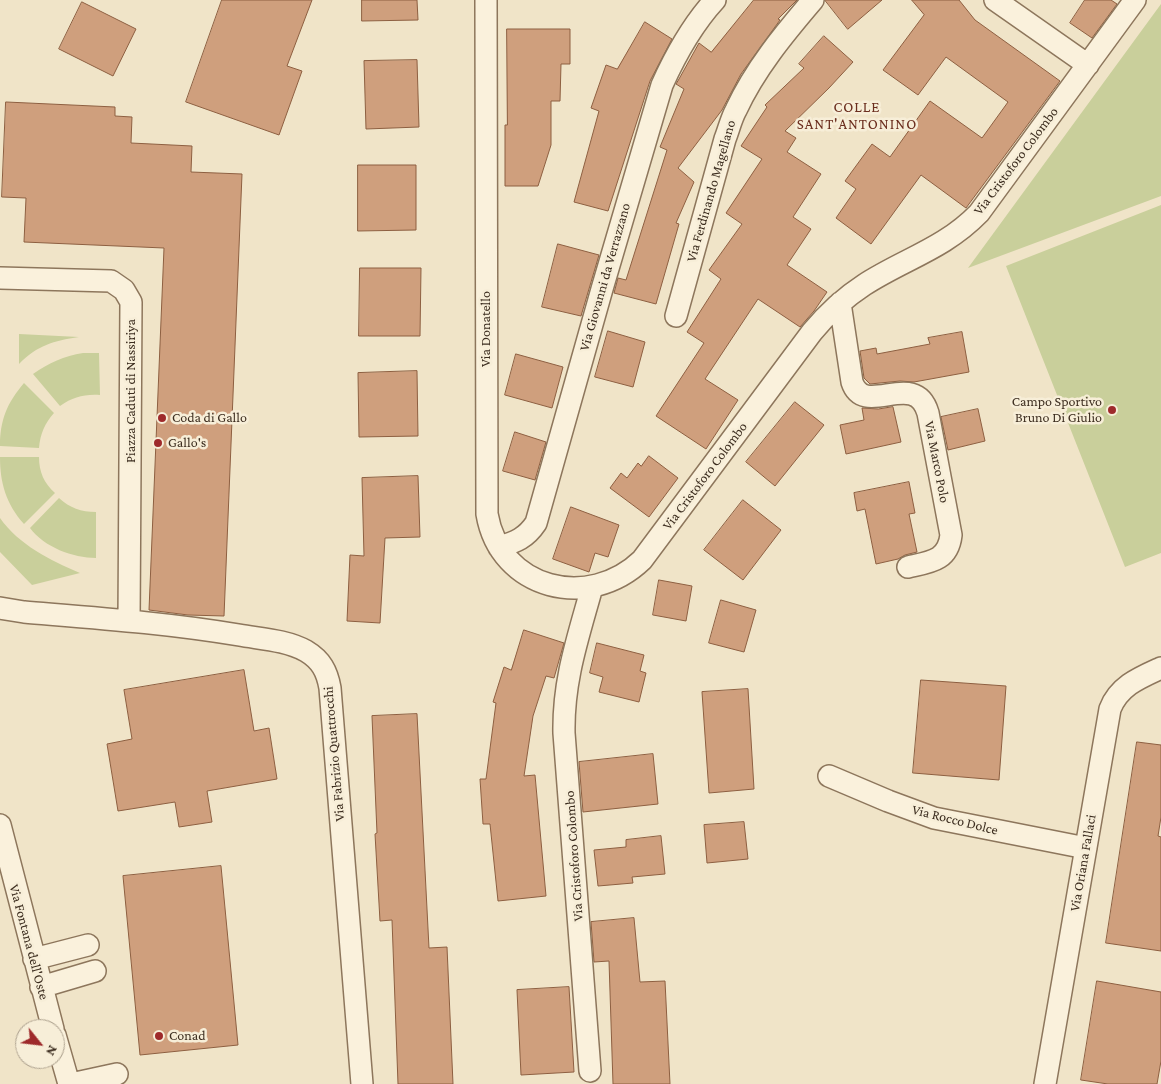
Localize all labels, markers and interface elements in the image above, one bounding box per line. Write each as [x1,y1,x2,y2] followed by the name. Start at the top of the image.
[795,98,919,133] district label: COLLE SANT'ANTONINO
[970,104,1062,218] street label: Via Cristoforo Colombo
[683,118,739,264] street label: Via Ferdinando Magellano
[576,201,634,353] street label: Via Giovanni da Verrazzano
[478,291,494,367] street label: Via Donatello
[123,319,139,463] street label: Piazza Caduti di Nassiriya
[1012,394,1102,427] place label: Campo Sportivo Bruno Di Giulio
[1106,404,1118,416] marker: Campo Sportivo Bruno Di Giulio
[172,410,247,426] place label: Coda di Gallo
[156,412,168,424] marker: Coda di Gallo
[659,419,751,533] street label: Via Cristoforo Colombo
[921,420,953,504] street label: Via Marco Polo
[168,435,206,451] place label: Gallo's
[152,437,164,449] marker: Gallo's
[320,686,348,822] street label: Via Fabrizio Quattrocchi
[561,790,587,922] street label: Via Cristoforo Colombo
[910,801,1000,839] street label: Via Rocco Dolce
[1066,813,1100,913] street label: Via Oriana Fallaci
[5,882,53,1002] street label: Via Fontana dell'Oste
[15,1019,65,1069] north arrow
[169,1028,206,1044] place label: Conad
[153,1030,165,1042] marker: Conad
[43,1043,62,1059] text: N

